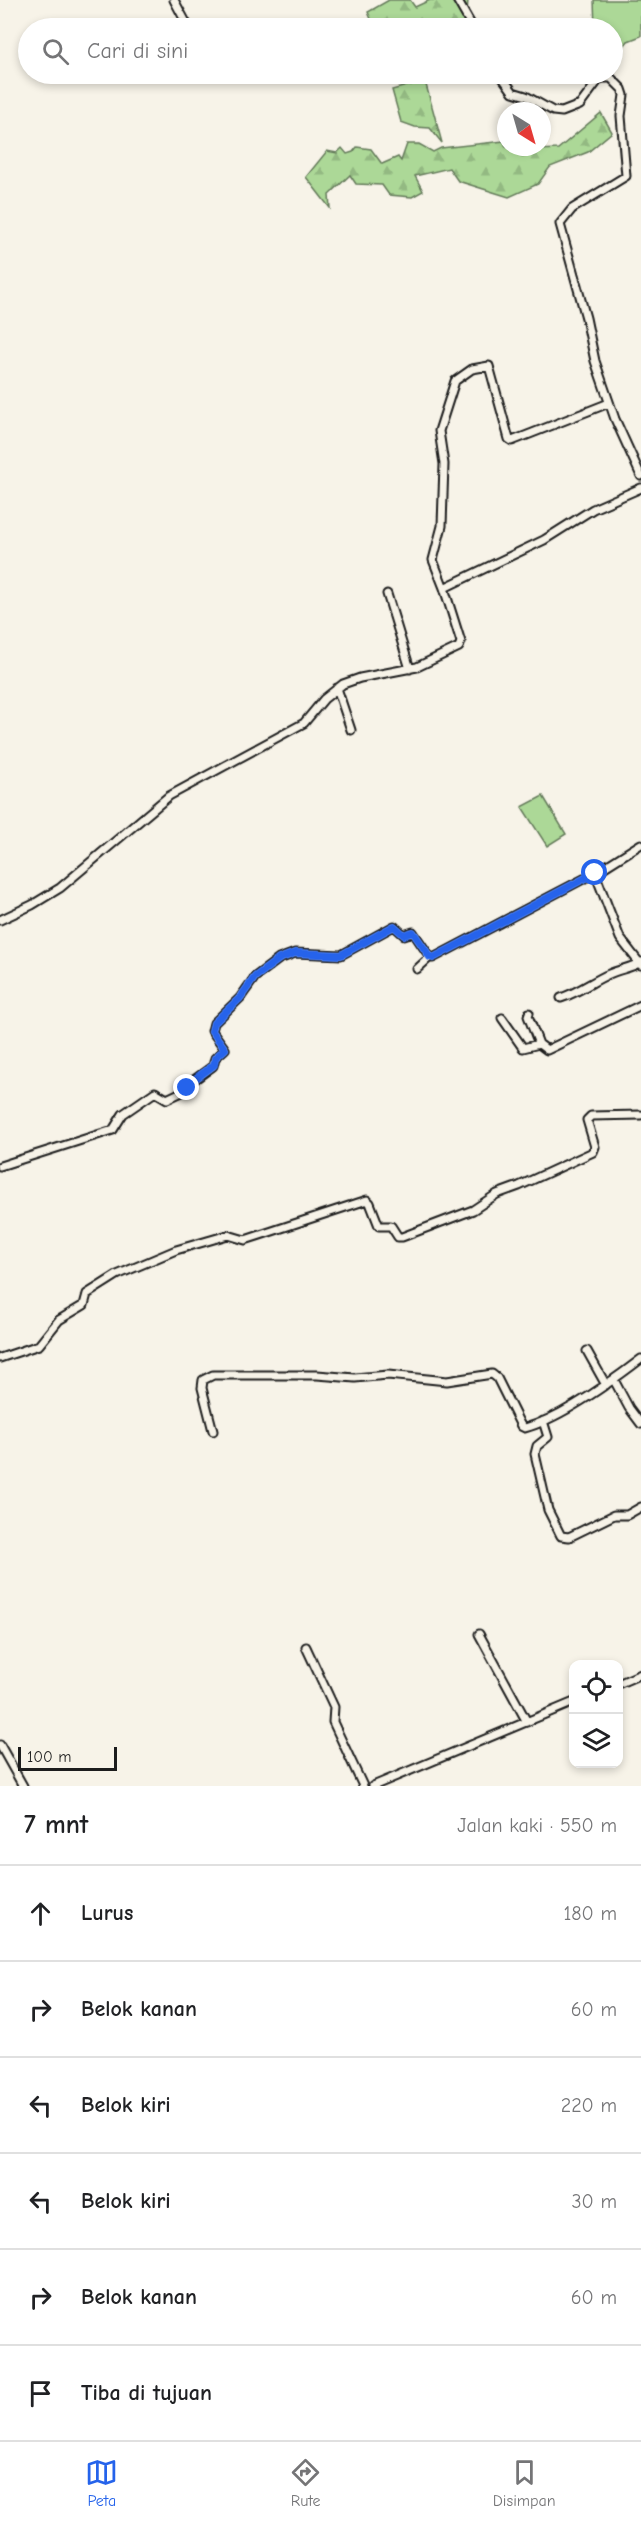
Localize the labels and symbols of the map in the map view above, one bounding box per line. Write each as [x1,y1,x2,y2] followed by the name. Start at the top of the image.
[497,102,551,156] north arrow
[581,859,607,885] route start
[173,1074,199,1100] route end
[18,1744,117,1772] scale bar

